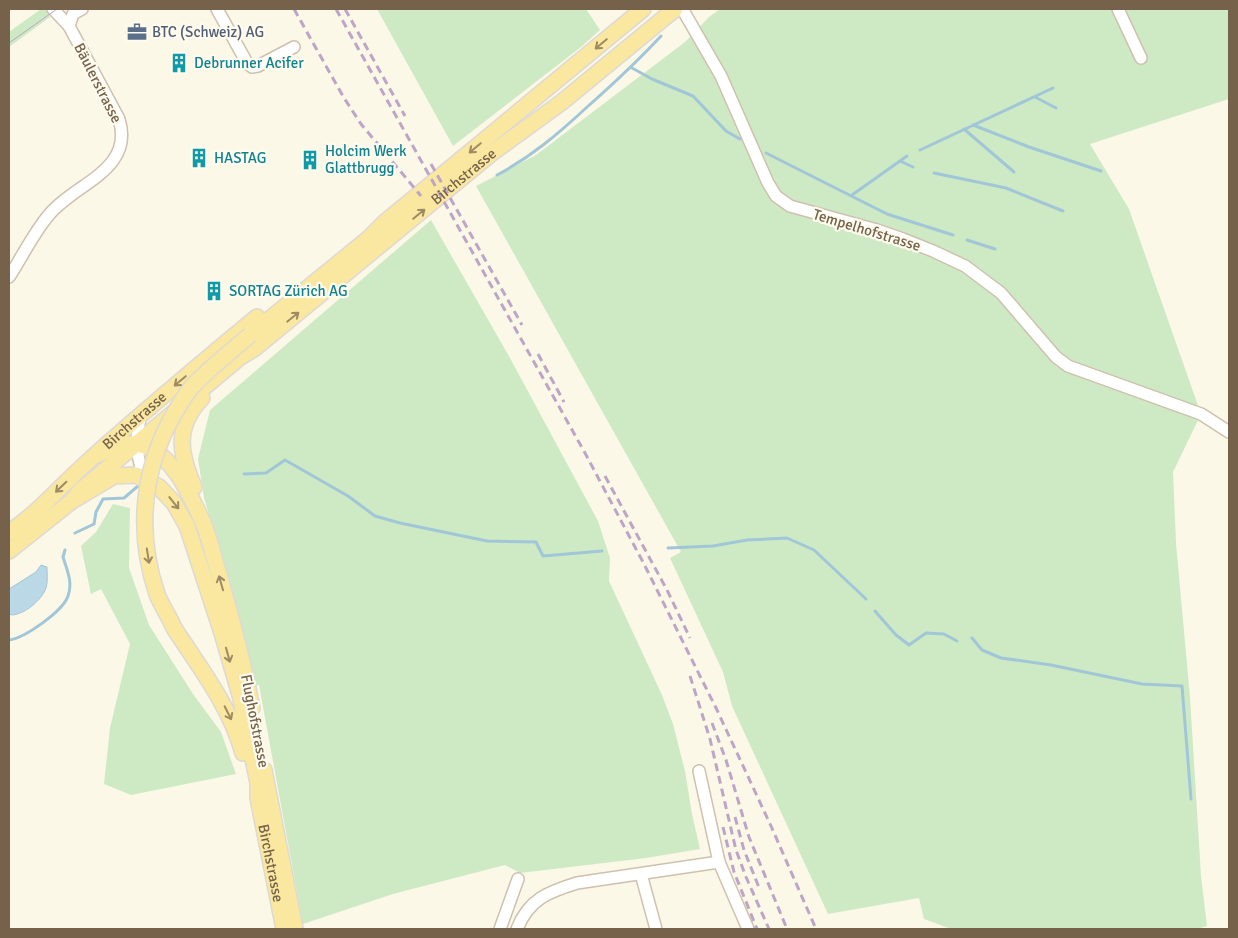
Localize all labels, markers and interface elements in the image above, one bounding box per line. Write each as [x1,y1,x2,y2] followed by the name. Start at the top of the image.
[126,21,148,43] office icon: BTC (Schweiz) AG
[152,23,264,41] place label: BTC (Schweiz) AG
[594,38,607,50] one-way arrow
[70,40,126,126] street label: Bäulerstrasse
[168,52,190,74] building icon: Debrunner Acifer
[194,54,304,72] place label: Debrunner Acifer
[325,142,407,177] place label: Holcim Werk Glattbrugg
[469,142,482,153] one-way arrow
[427,144,500,209] street label: Birchstrasse
[188,147,210,169] building icon: HASTAG
[214,149,266,167] place label: HASTAG
[299,149,321,171] building icon: Holcim Werk Glattbrugg
[811,205,923,255] street label: Tempelhofstrasse
[412,209,425,220] one-way arrow
[203,280,225,302] building icon: SORTAG Zürich AG
[229,282,348,300] place label: SORTAG Zürich AG
[286,312,299,323] one-way arrow
[174,375,187,386] one-way arrow
[99,388,170,453] street label: Birchstrasse
[55,481,67,493] one-way arrow
[168,496,179,509] one-way arrow
[144,548,154,564] one-way arrow
[216,576,226,592] one-way arrow
[224,647,234,663] one-way arrow
[237,673,273,769] street label: Flughofstrasse
[223,706,233,721] one-way arrow
[254,823,287,904] street label: Birchstrasse

